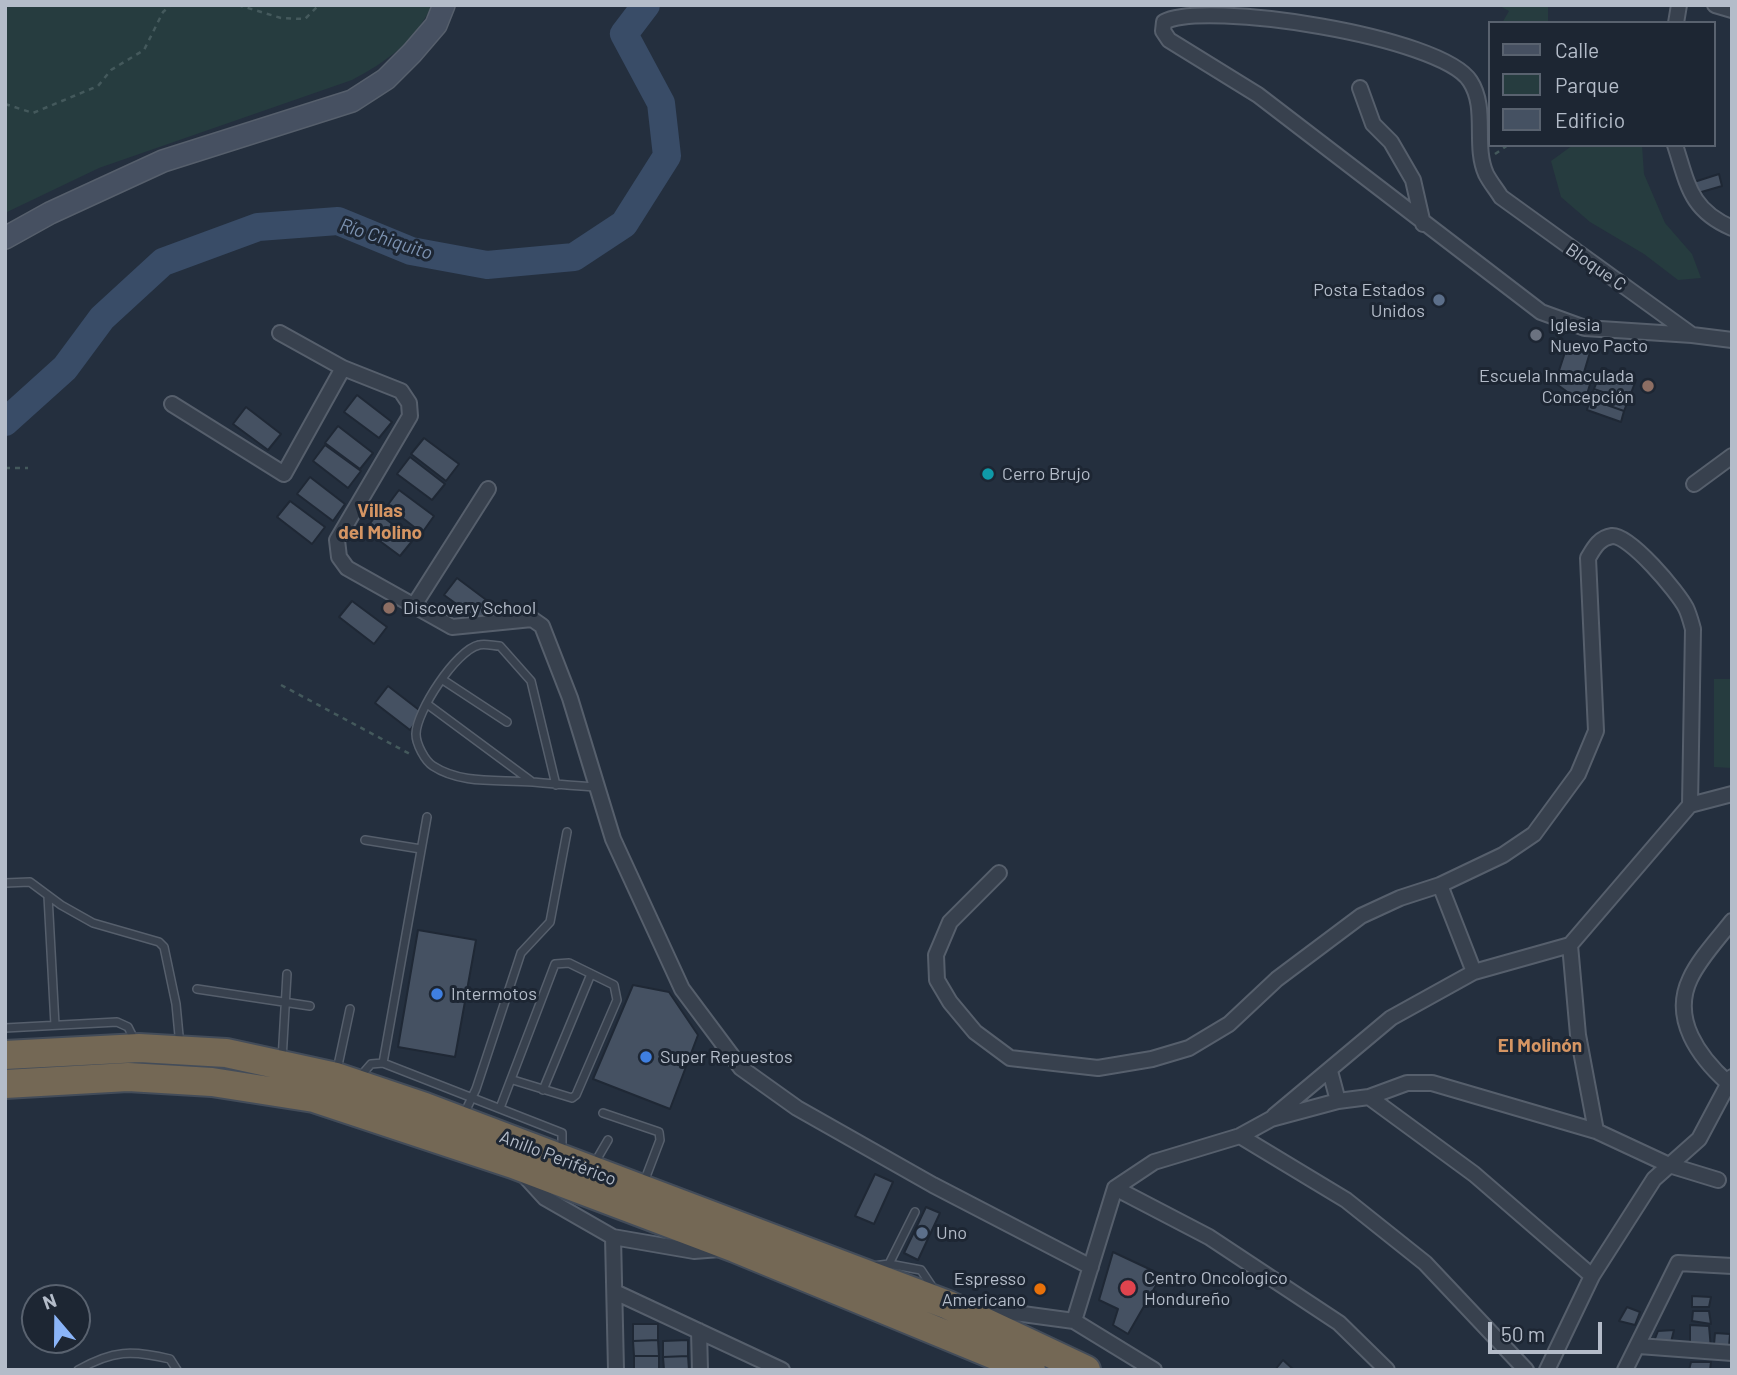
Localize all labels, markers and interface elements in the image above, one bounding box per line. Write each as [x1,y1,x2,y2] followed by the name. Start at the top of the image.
[1488,21,1716,147] legend
[1555,37,1599,62] text: Calle
[1555,72,1620,97] text: Parque
[1555,107,1625,132] text: Edificio
[337,213,435,265] water label: Río Chiquito
[1562,238,1630,296] street label: Bloque C
[1313,279,1425,322] place label: Posta Estados Unidos
[1431,292,1447,308] marker: Posta Estados Unidos
[1550,314,1648,356] place label: Iglesia Nuevo Pacto
[1528,327,1544,343] marker: Iglesia Nuevo Pacto
[1479,365,1634,408] place label: Escuela Inmaculada Concepción
[1640,378,1656,394] marker: Escuela Inmaculada Concepción
[1002,463,1091,485] place label: Cerro Brujo
[980,466,996,482] marker: Cerro Brujo
[338,500,422,544] district label: Villas del Molino
[403,597,536,619] place label: Discovery School
[381,600,397,616] marker: Discovery School
[451,983,537,1005] place label: Intermotos
[429,986,445,1002] marker: Intermotos
[1498,1035,1582,1057] district label: El Molinón
[660,1046,793,1068] place label: Super Repuestos
[638,1049,654,1065] marker: Super Repuestos
[497,1126,619,1190] street label: Anillo Periférico
[936,1222,967,1244] place label: Uno
[914,1225,930,1241] marker: Uno
[1144,1267,1288,1310] place label: Centro Oncologico Hondureño
[942,1268,1026,1310] place label: Espresso Americano
[1118,1278,1138,1298] marker: Centro Oncologico Hondureño
[1032,1281,1048,1297] marker: Espresso Americano
[21,1284,91,1354] north arrow
[39,1288,59,1314] text: N
[1492,1308,1606,1352] scale bar
[1501,1321,1545,1346] text: 50 m

